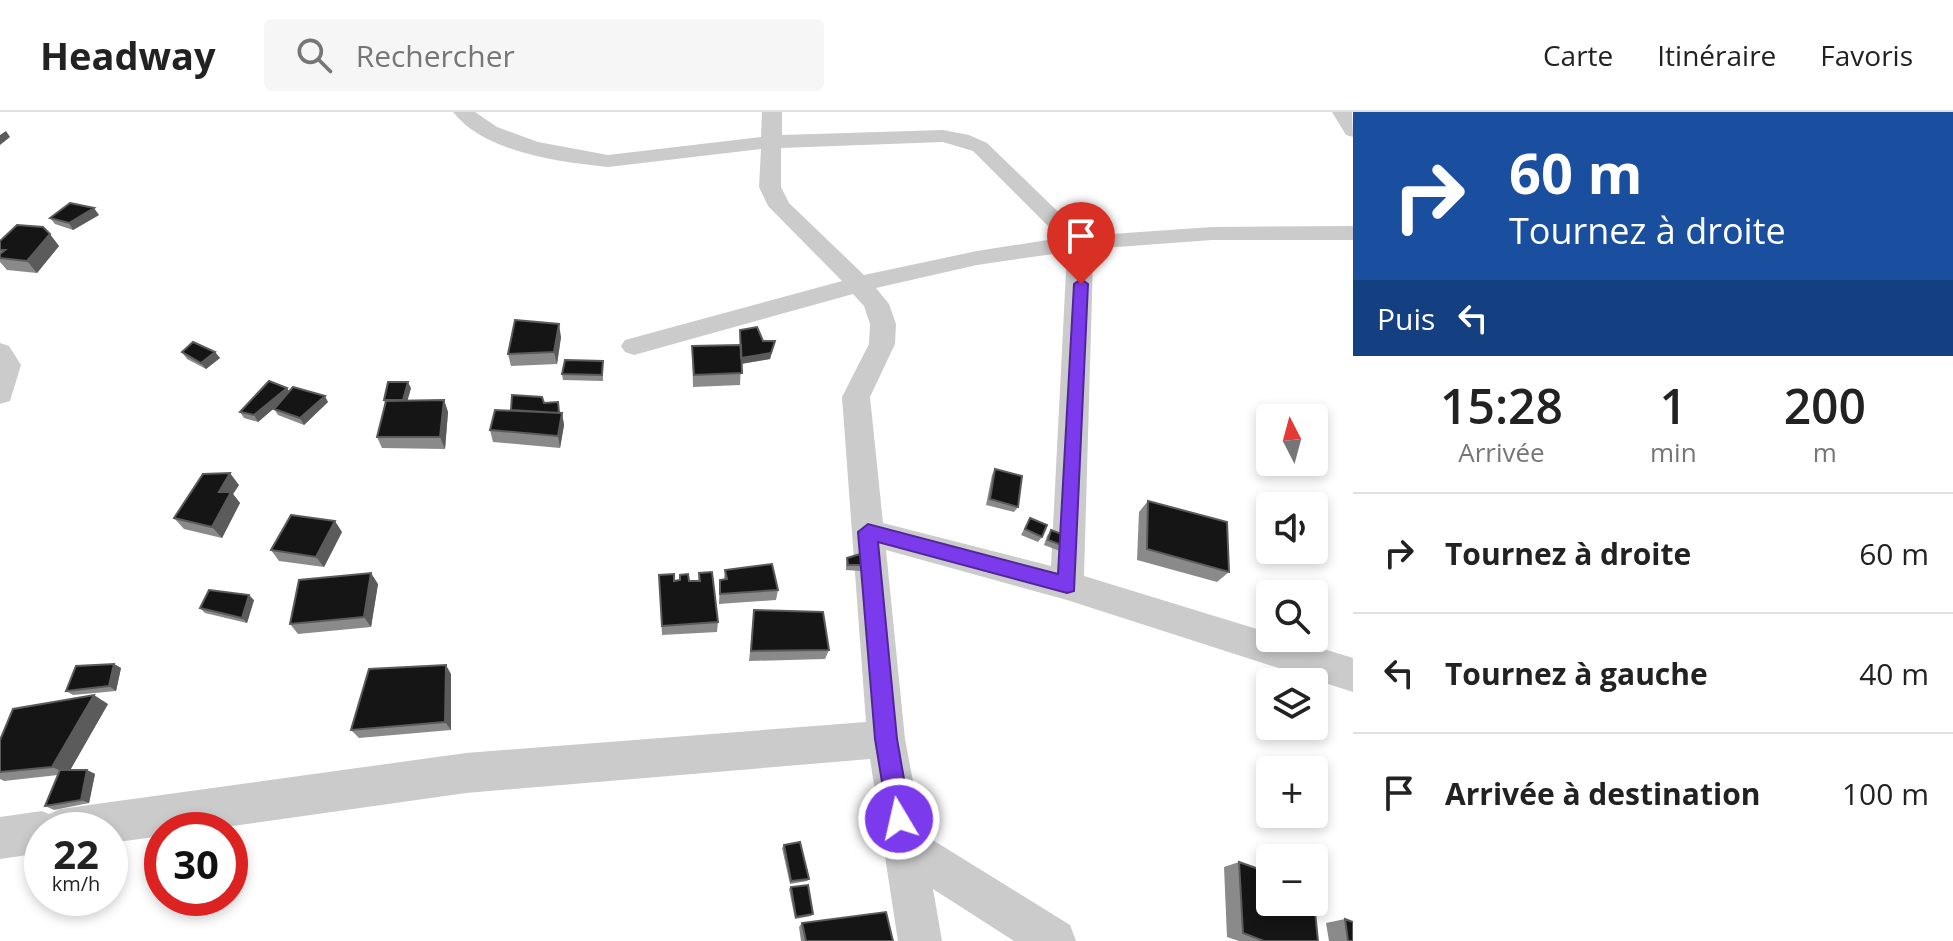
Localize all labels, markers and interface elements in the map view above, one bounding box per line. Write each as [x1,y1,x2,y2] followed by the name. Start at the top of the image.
[264,19,824,91] search box
[40,29,216,81] text: Headway
[292,33,336,77] icon: search
[356,35,515,76] text: Rechercher
[1543,36,1613,74] text: Carte
[1657,36,1776,74] text: Itinéraire
[1820,36,1913,74] text: Favoris
[1509,134,1643,210] text: 60 m
[1377,144,1481,248] icon: right
[1047,202,1115,284] pin
[1509,206,1786,255] text: Tournez à droite
[1059,214,1103,258] icon: arrive
[1451,296,1495,340] icon: left
[1377,298,1435,339] text: Puis
[1440,373,1563,438] text: 15:28
[1660,373,1687,438] text: 1
[1784,373,1866,438] text: 200
[1256,404,1328,476] north arrow
[1256,404,1328,916] map controls
[1458,434,1545,470] text: Arrivée
[1650,434,1697,470] text: min
[1813,434,1837,470] text: m
[1256,492,1328,564] button: sound
[1377,531,1421,575] icon: right
[1445,533,1691,574] text: Tournez à droite
[1859,533,1929,574] text: 60 m
[1256,580,1328,652] button: search
[1377,651,1421,695] icon: left
[1445,653,1708,694] text: Tournez à gauche
[1859,653,1929,694] text: 40 m
[1256,668,1328,740] button: layers
[1256,756,1328,828] button: +
[1377,771,1421,815] icon: arrive
[1445,773,1760,814] text: Arrivée à destination
[1842,773,1929,814] text: 100 m
[857,777,941,861] position arrow
[144,812,248,916] speed limit sign: 30
[53,826,99,881] text: 22
[1256,844,1328,916] button: −
[52,870,100,897] text: km/h

